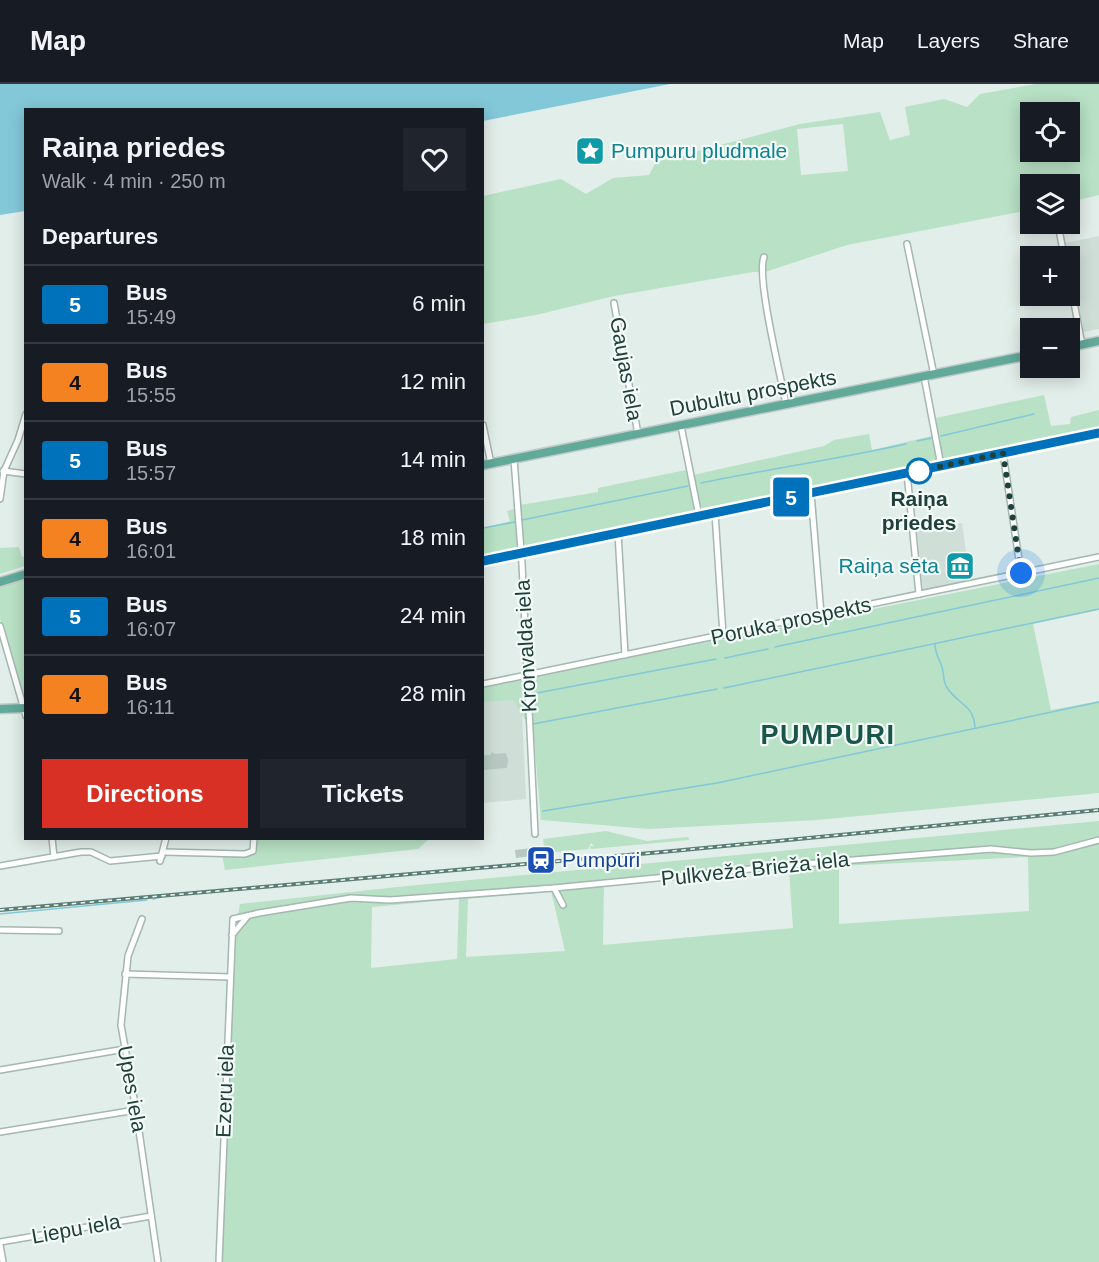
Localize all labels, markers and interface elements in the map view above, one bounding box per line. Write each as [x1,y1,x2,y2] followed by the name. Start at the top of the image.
[30,25,86,56] text: Map
[843,29,884,52] text: Map
[917,29,980,52] text: Layers
[1013,29,1069,52] text: Share
[1020,102,1080,378] map controls
[1020,102,1080,162] button: locate
[403,128,466,191] button: heart
[42,132,226,163] text: Raiņa priedes
[574,135,606,167] place icon: Pumpuru pludmale
[611,139,787,162] place label: Pumpuru pludmale
[42,170,226,192] text: Walk · 4 min · 250 m
[1020,174,1080,234] button: layers
[42,224,158,249] text: Departures
[1020,246,1080,306] button: +
[126,280,168,305] text: Bus
[412,291,466,316] text: 6 min
[69,293,81,316] text: 5
[126,306,176,328] text: 15:49
[606,315,647,423] street label: Gaujas iela
[1020,318,1080,378] button: −
[126,358,168,383] text: Bus
[668,365,838,420] street label: Dubultu prospekts
[400,369,466,394] text: 12 min
[69,371,81,394] text: 4
[126,384,176,406] text: 15:55
[126,436,168,461] text: Bus
[400,447,466,472] text: 14 min
[69,449,81,472] text: 5
[906,458,932,484] marker: Raiņa priedes
[126,462,176,484] text: 15:57
[772,478,810,516] line badge: 5
[785,486,797,509] text: 5
[882,487,956,534] place label: Raiņa priedes
[126,514,168,539] text: Bus
[400,525,466,550] text: 18 min
[69,527,81,550] text: 4
[126,540,176,562] text: 16:01
[944,550,976,582] museum icon: Raiņa sēta
[839,554,939,577] place label: Raiņa sēta
[1006,558,1036,588] your location
[511,579,540,713] street label: Kronvalda iela
[126,592,168,617] text: Bus
[709,592,873,649] street label: Poruka prospekts
[400,603,466,628] text: 24 min
[69,605,81,628] text: 5
[126,618,176,640] text: 16:07
[126,670,168,695] text: Bus
[400,681,466,706] text: 28 min
[69,683,81,706] text: 4
[126,696,175,718] text: 16:11
[760,720,896,750] district label: PUMPURI
[42,759,248,828] button: Directions
[260,759,466,828] button: Tickets
[525,844,557,876] station icon: Pumpuri
[660,847,850,890] street label: Pulkveža Brieža iela
[562,848,640,871] place label: Pumpuri
[114,1044,151,1134] street label: Upes iela
[211,1044,238,1138] street label: Ezeru iela
[30,1209,122,1248] street label: Liepu iela

